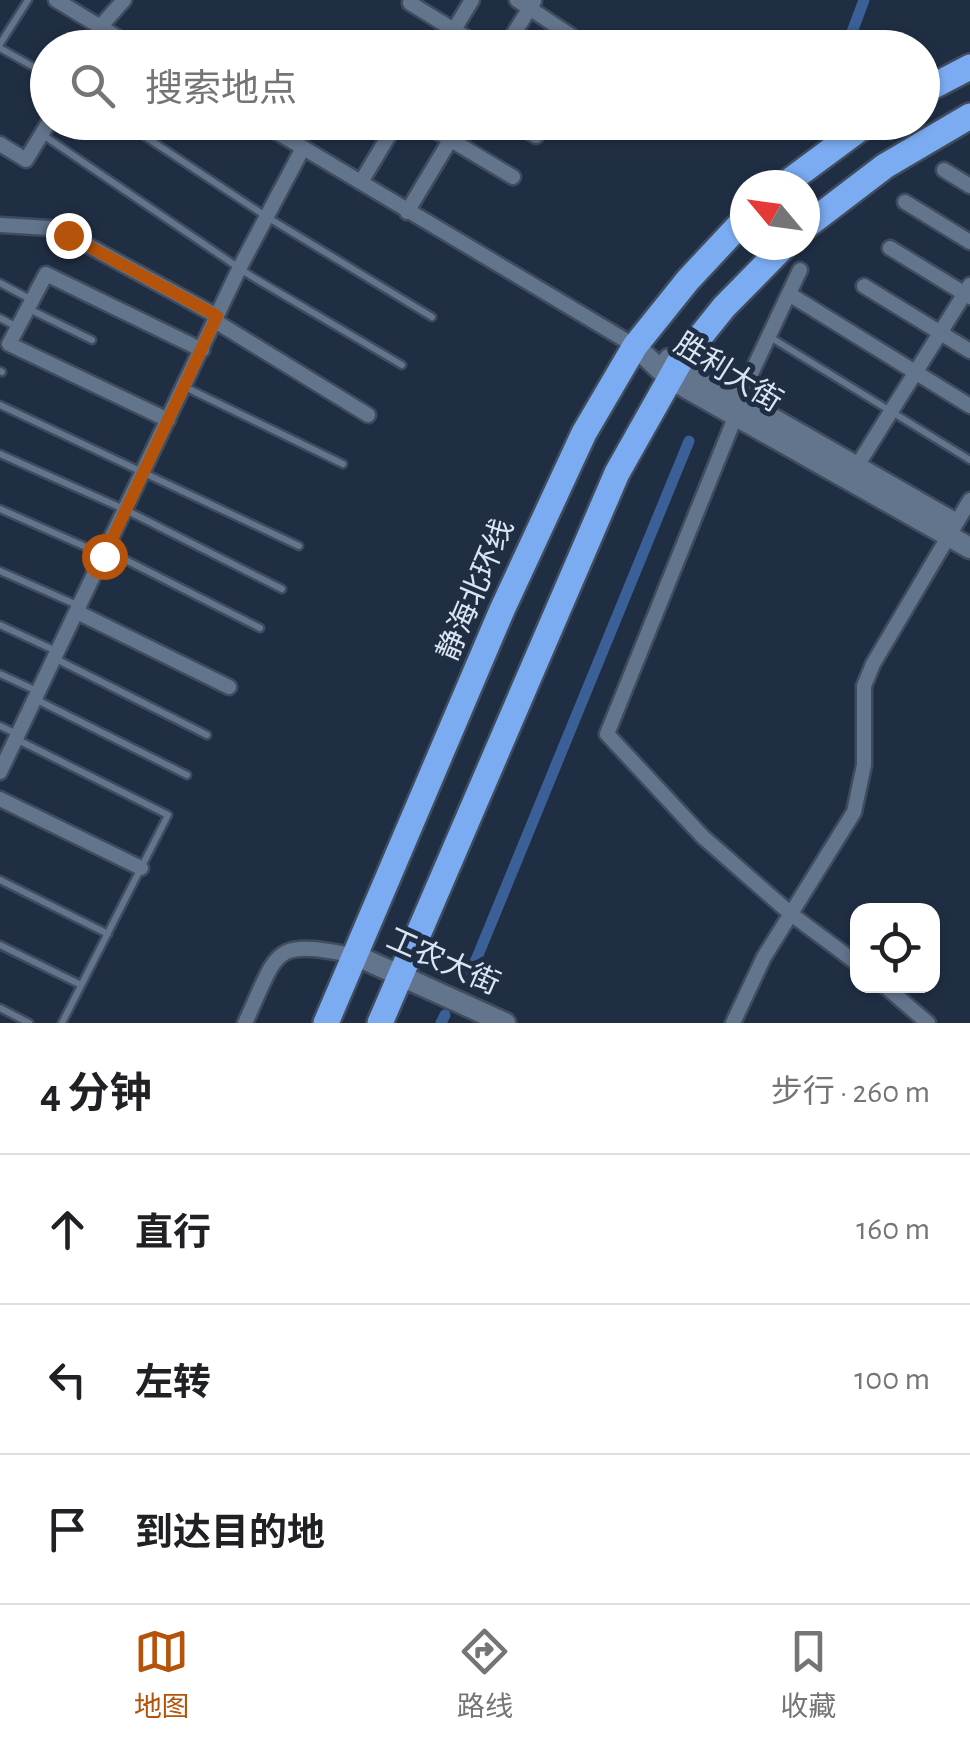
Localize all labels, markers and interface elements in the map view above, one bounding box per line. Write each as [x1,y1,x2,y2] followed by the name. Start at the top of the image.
[30,30,940,140] search box
[65,58,120,113] icon: search
[145,71,297,109] text: 搜索地点
[730,170,820,260] north arrow
[46,213,92,259] route end
[669,327,788,418] street label: 胜利大街
[431,514,519,665] street label: 静海北环线
[82,534,128,580] route start
[850,903,940,993] map controls
[850,903,940,993] button: locate
[382,922,505,1000] street label: 工农大街
[40,1073,151,1115] text: 4 分钟
[771,1076,930,1108] text: 步行 · 260 m
[40,1202,95,1257] icon: ahead
[856,1213,930,1245] text: 160 m
[135,1215,211,1253] text: 直行
[40,1352,95,1407] icon: left
[854,1363,930,1395] text: 100 m
[135,1365,211,1403] text: 左转
[40,1502,95,1557] icon: arrive
[135,1515,325,1553] text: 到达目的地
[134,1624,190,1725] tab: 地图
[457,1624,513,1725] tab: 路线
[780,1624,836,1725] tab: 收藏

